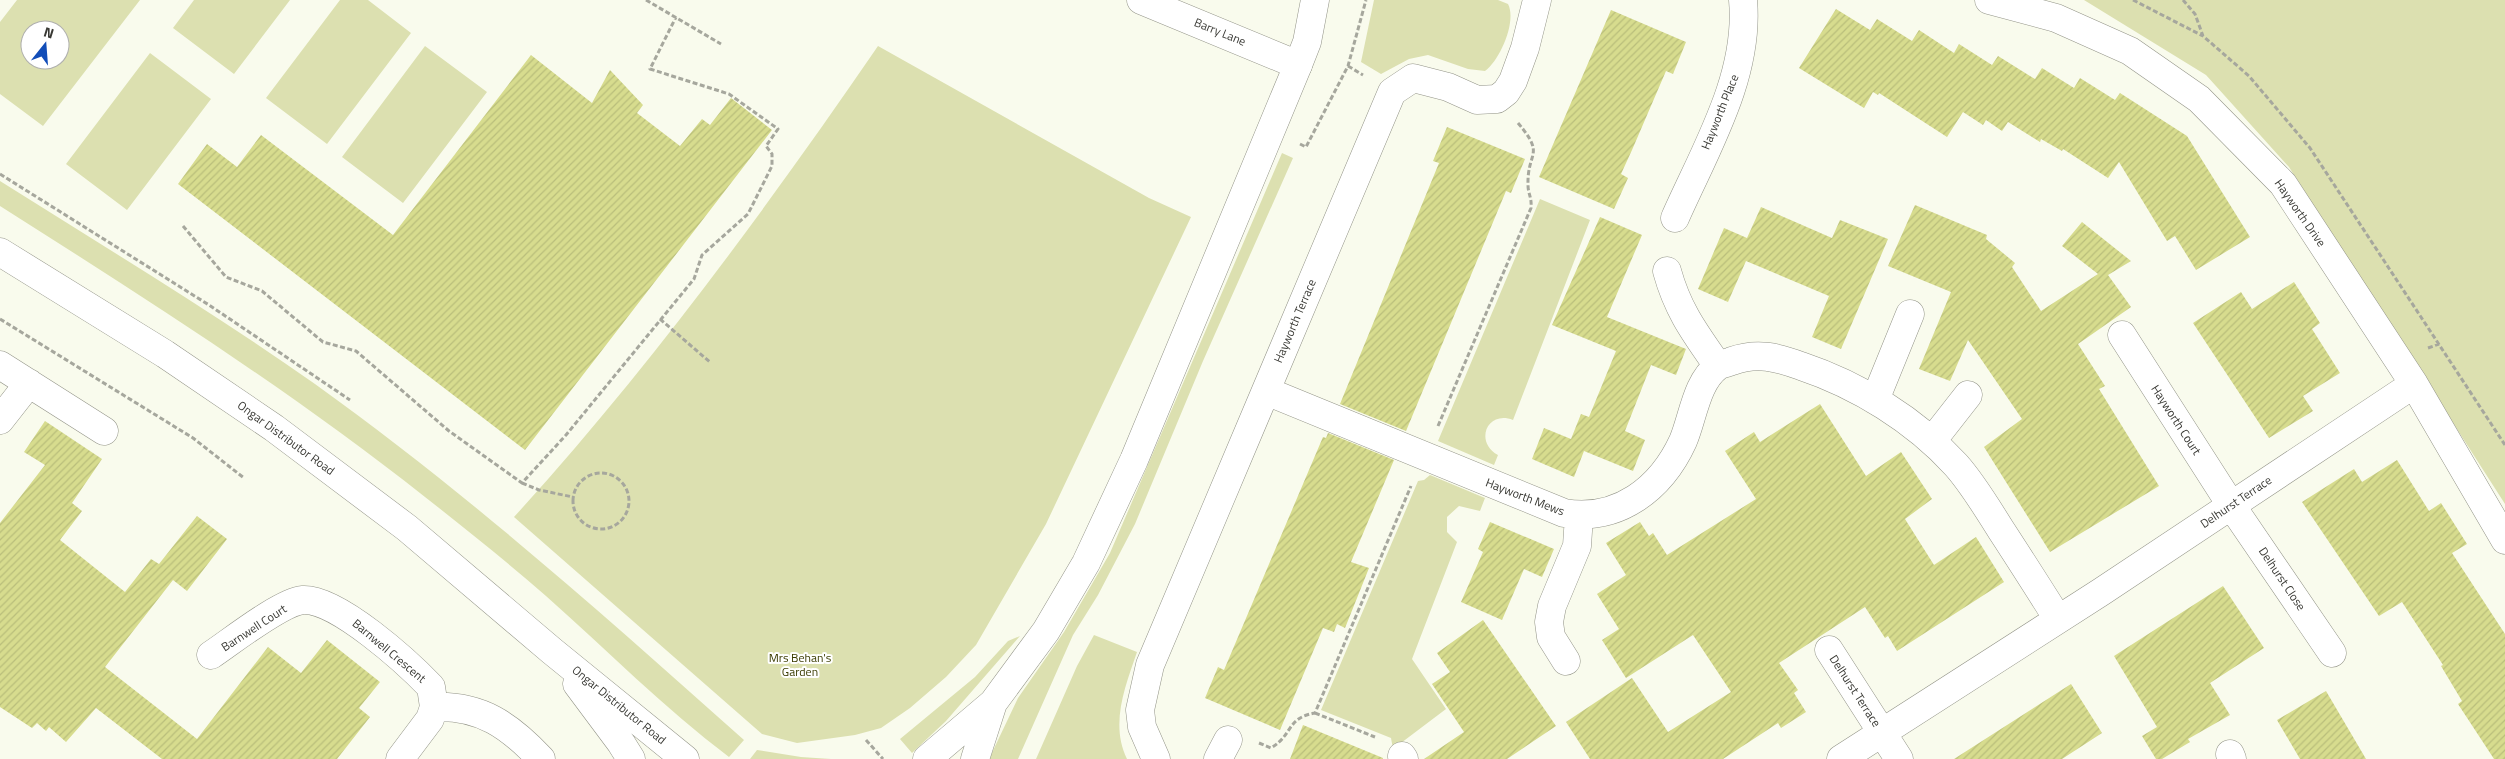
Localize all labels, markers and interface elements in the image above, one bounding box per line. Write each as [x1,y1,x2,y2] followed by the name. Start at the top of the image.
[1191,13,1249,51] street label: Barry Lane
[20,20,70,70] north arrow
[41,21,57,44] text: N
[1696,71,1743,152] street label: Hayworth Place
[2270,175,2331,251] street label: Hayworth Drive
[1268,276,1321,366] street label: Hayworth Terrace
[2147,381,2207,459] street label: Hayworth Court
[234,396,339,479] street label: Ongar Distributor Road
[2196,471,2275,533] street label: Delhurst Terrace
[1483,473,1568,520] street label: Hayworth Mews
[2254,543,2311,614] street label: Delhurst Close
[217,599,291,656] street label: Barnwell Court
[348,614,431,688] street label: Barnwell Crescent
[769,648,832,681] park label: Mrs Behan's Garden
[1825,651,1886,731] street label: Delhurst Terrace
[568,661,670,749] street label: Ongar Distributor Road

